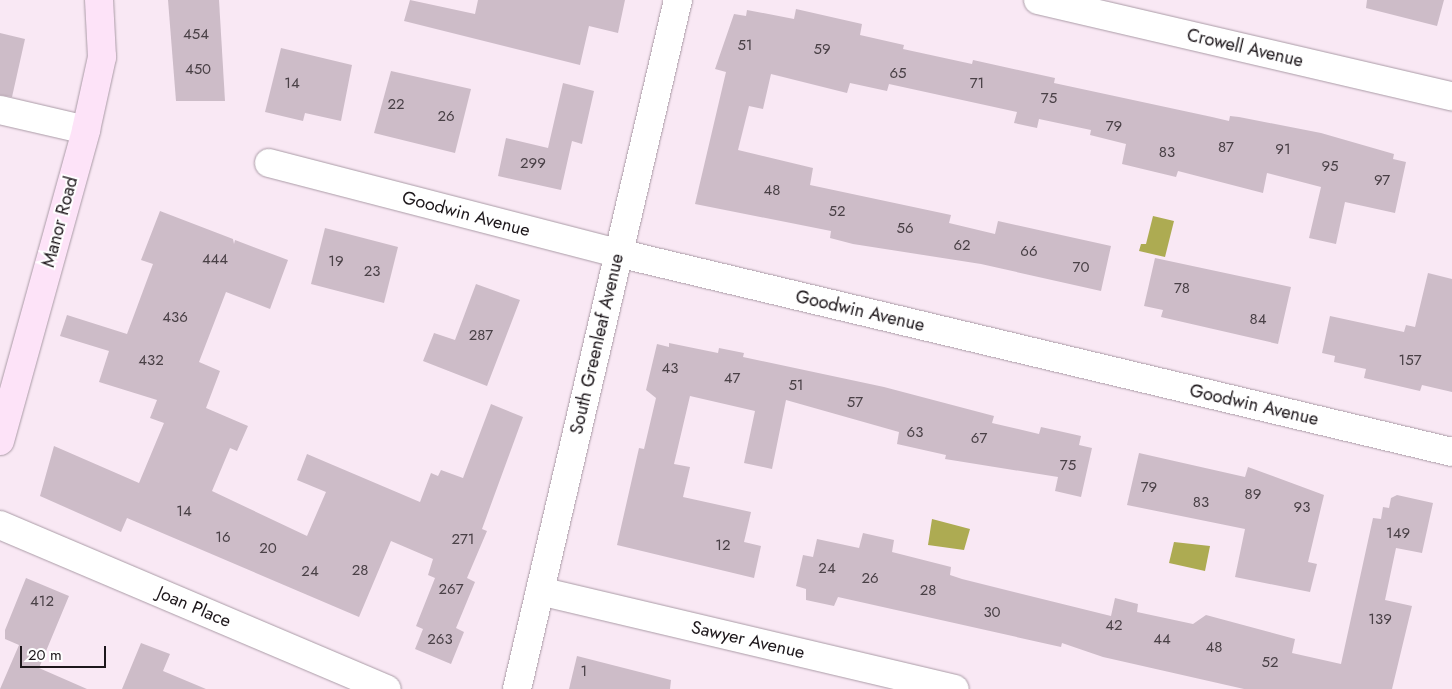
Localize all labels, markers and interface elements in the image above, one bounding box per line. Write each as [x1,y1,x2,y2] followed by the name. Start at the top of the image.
[1185,24,1305,72] street label: Crowell Avenue
[183,26,209,44] house number: 454
[737,37,753,55] house number: 51
[813,41,831,59] house number: 59
[185,61,211,79] house number: 450
[889,65,907,83] house number: 65
[284,75,300,93] house number: 14
[970,75,984,93] house number: 71
[1041,90,1057,108] house number: 75
[387,96,405,114] house number: 22
[437,108,455,126] house number: 26
[1106,118,1122,136] house number: 79
[1218,139,1234,157] house number: 87
[1275,141,1291,159] house number: 91
[1159,144,1175,162] house number: 83
[520,155,546,173] house number: 299
[1321,158,1339,176] house number: 95
[1374,172,1390,190] house number: 97
[38,174,82,270] street label: Manor Road
[764,182,780,200] house number: 48
[400,187,532,241] street label: Goodwin Avenue
[829,203,845,221] house number: 52
[896,220,914,238] house number: 56
[953,237,971,255] house number: 62
[1020,243,1038,261] house number: 66
[202,251,228,269] house number: 444
[566,252,628,436] street label: South Greenleaf Avenue
[328,253,344,271] house number: 19
[1073,259,1089,277] house number: 70
[364,263,380,281] house number: 23
[1174,280,1190,298] house number: 78
[793,286,927,336] street label: Goodwin Avenue
[162,309,188,327] house number: 436
[1250,311,1266,329] house number: 84
[469,327,493,345] house number: 287
[138,352,164,370] house number: 432
[1398,352,1422,370] house number: 157
[662,360,678,378] house number: 43
[724,370,740,388] house number: 47
[788,377,804,395] house number: 51
[1187,380,1321,430] street label: Goodwin Avenue
[847,394,863,412] house number: 57
[907,424,923,442] house number: 63
[971,430,987,448] house number: 67
[1060,457,1076,475] house number: 75
[1141,479,1157,497] house number: 79
[1245,486,1261,504] house number: 89
[1193,494,1209,512] house number: 83
[1294,499,1310,517] house number: 93
[176,503,192,521] house number: 14
[1386,525,1410,543] house number: 149
[215,529,231,547] house number: 16
[451,531,475,549] house number: 271
[715,537,731,555] house number: 12
[259,540,277,558] house number: 20
[818,560,836,578] house number: 24
[352,562,368,580] house number: 28
[301,563,319,581] house number: 24
[861,570,879,588] house number: 26
[438,581,464,599] house number: 267
[154,582,234,632] street label: Joan Place
[920,582,936,600] house number: 28
[30,593,54,611] house number: 412
[983,604,1001,622] house number: 30
[1368,611,1392,629] house number: 139
[689,616,807,664] street label: Sawyer Avenue
[1105,617,1123,635] house number: 42
[427,631,453,649] house number: 263
[1153,631,1171,649] house number: 44
[22,636,109,668] scale bar
[1206,639,1222,657] house number: 48
[28,644,62,666] text: 20 m
[1262,654,1278,672] house number: 52
[581,663,587,681] house number: 1

